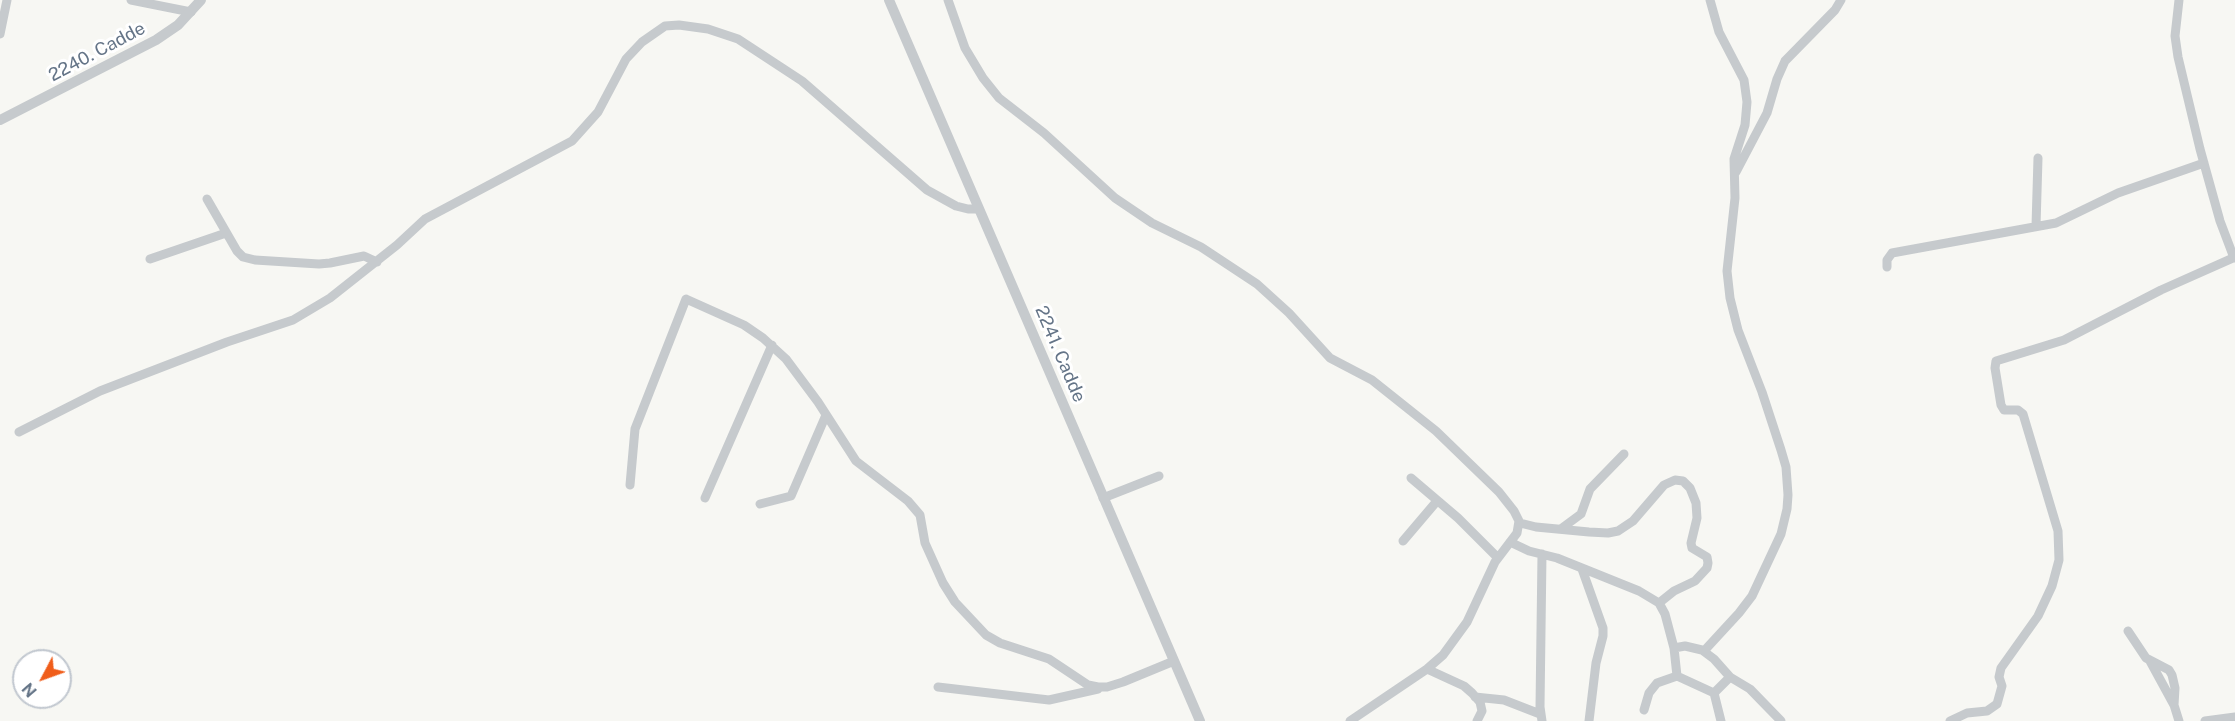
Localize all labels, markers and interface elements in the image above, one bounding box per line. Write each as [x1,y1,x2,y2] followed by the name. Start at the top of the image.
[45,18,149,86] street label: 2240. Cadde
[1030,303,1090,405] street label: 2241. Cadde
[12,649,72,709] north arrow
[18,679,41,701] text: N

